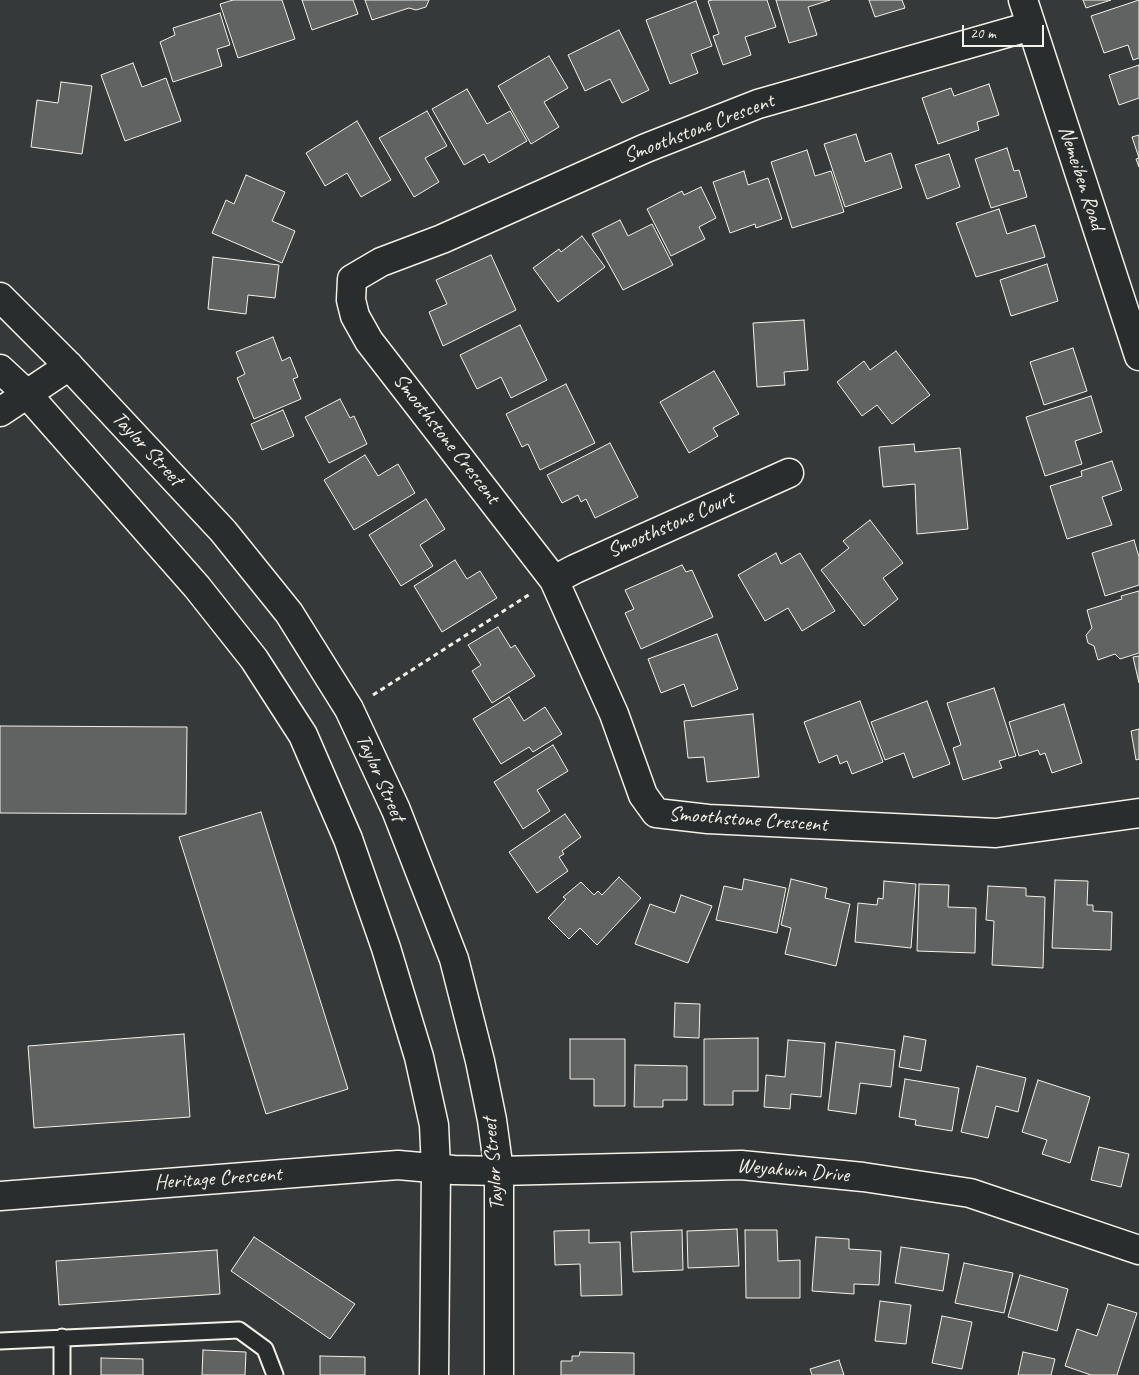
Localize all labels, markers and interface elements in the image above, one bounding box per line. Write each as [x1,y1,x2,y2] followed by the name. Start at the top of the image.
[964,15,1046,47] scale bar
[970,24,996,43] text: 20 m
[620,89,778,169] street label: Smoothstone Crescent
[1052,123,1110,233] street label: Nemeiben Road
[387,369,505,509] street label: Smoothstone Crescent
[106,406,188,492] street label: Taylor Street
[604,486,738,564] street label: Smoothstone Court
[350,730,410,826] street label: Taylor Street
[668,802,828,838] street label: Smoothstone Crescent
[477,1117,511,1211] street label: Taylor Street
[736,1154,850,1188] street label: Weyakwin Drive
[153,1162,283,1196] street label: Heritage Crescent

